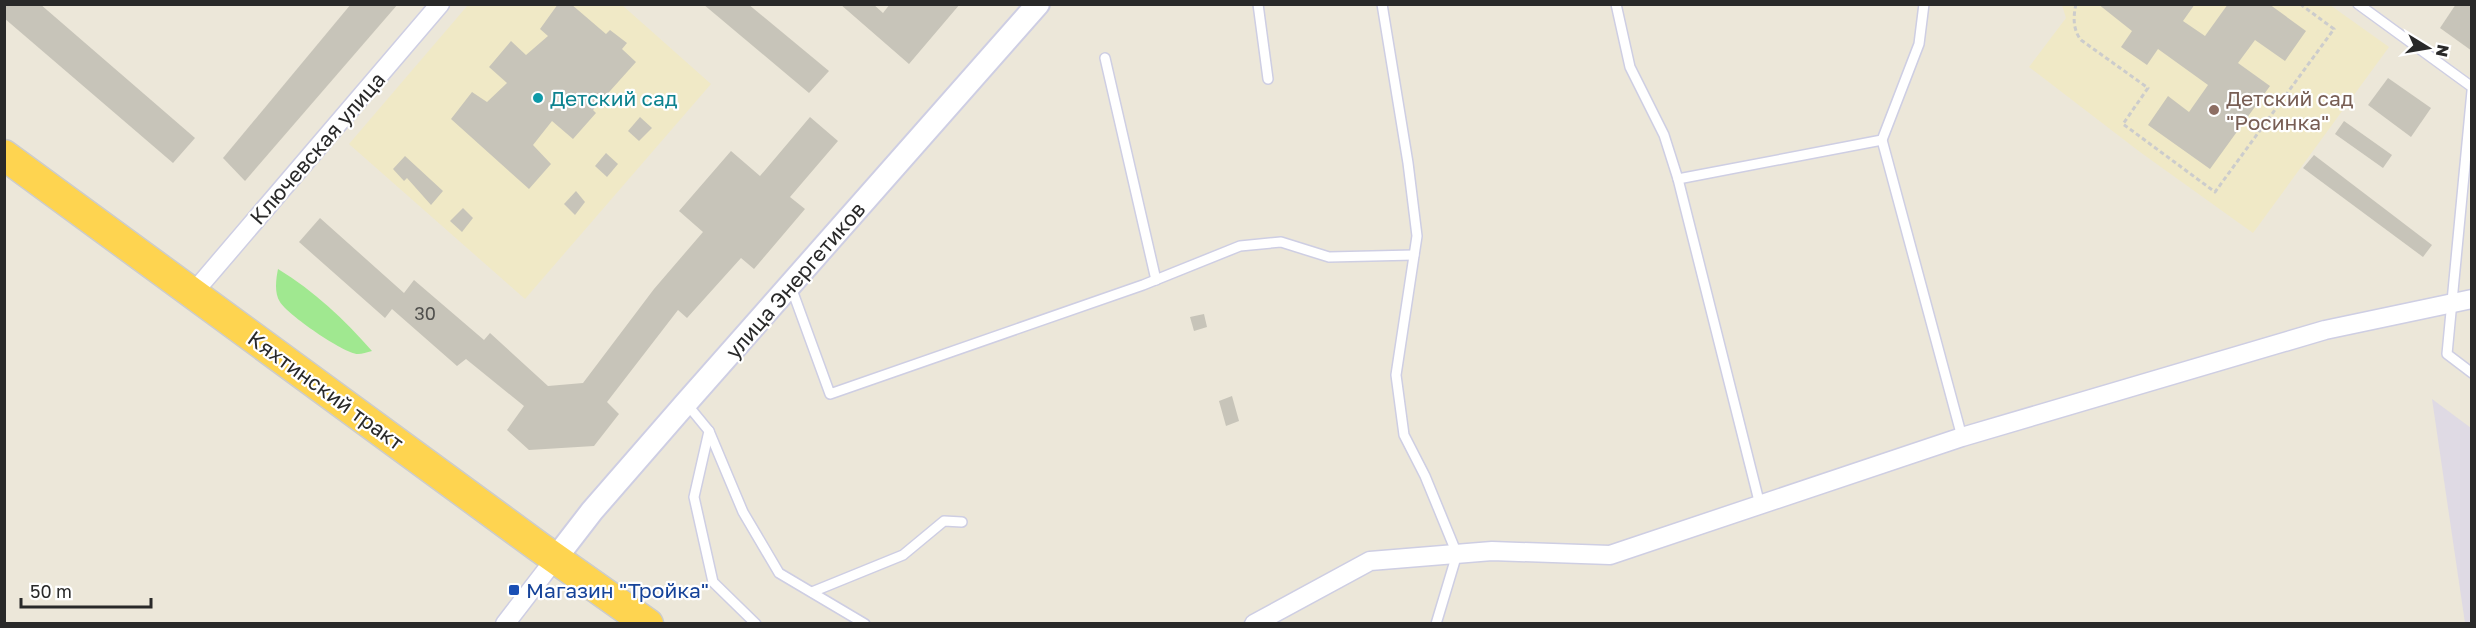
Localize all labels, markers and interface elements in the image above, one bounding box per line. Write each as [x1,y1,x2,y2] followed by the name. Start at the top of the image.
[2398,18,2458,78] north arrow
[2432,43,2454,59] text: N
[244,67,390,229] street label: Ключевская улица
[550,85,678,111] place label: Детский сад
[2226,85,2354,135] place label: Детский сад "Росинка"
[531,91,545,105] marker: Детский сад
[2207,103,2221,117] marker: Детский сад "Росинка"
[720,196,870,364] street label: улица Энергетиков
[414,302,436,324] house number: 30
[243,325,409,455] street label: Кяхтинский тракт
[21,571,152,609] scale bar
[526,577,709,603] place label: Магазин "Тройка"
[30,580,72,602] text: 50 m
[507,583,521,597] marker: Магазин "Тройка"

